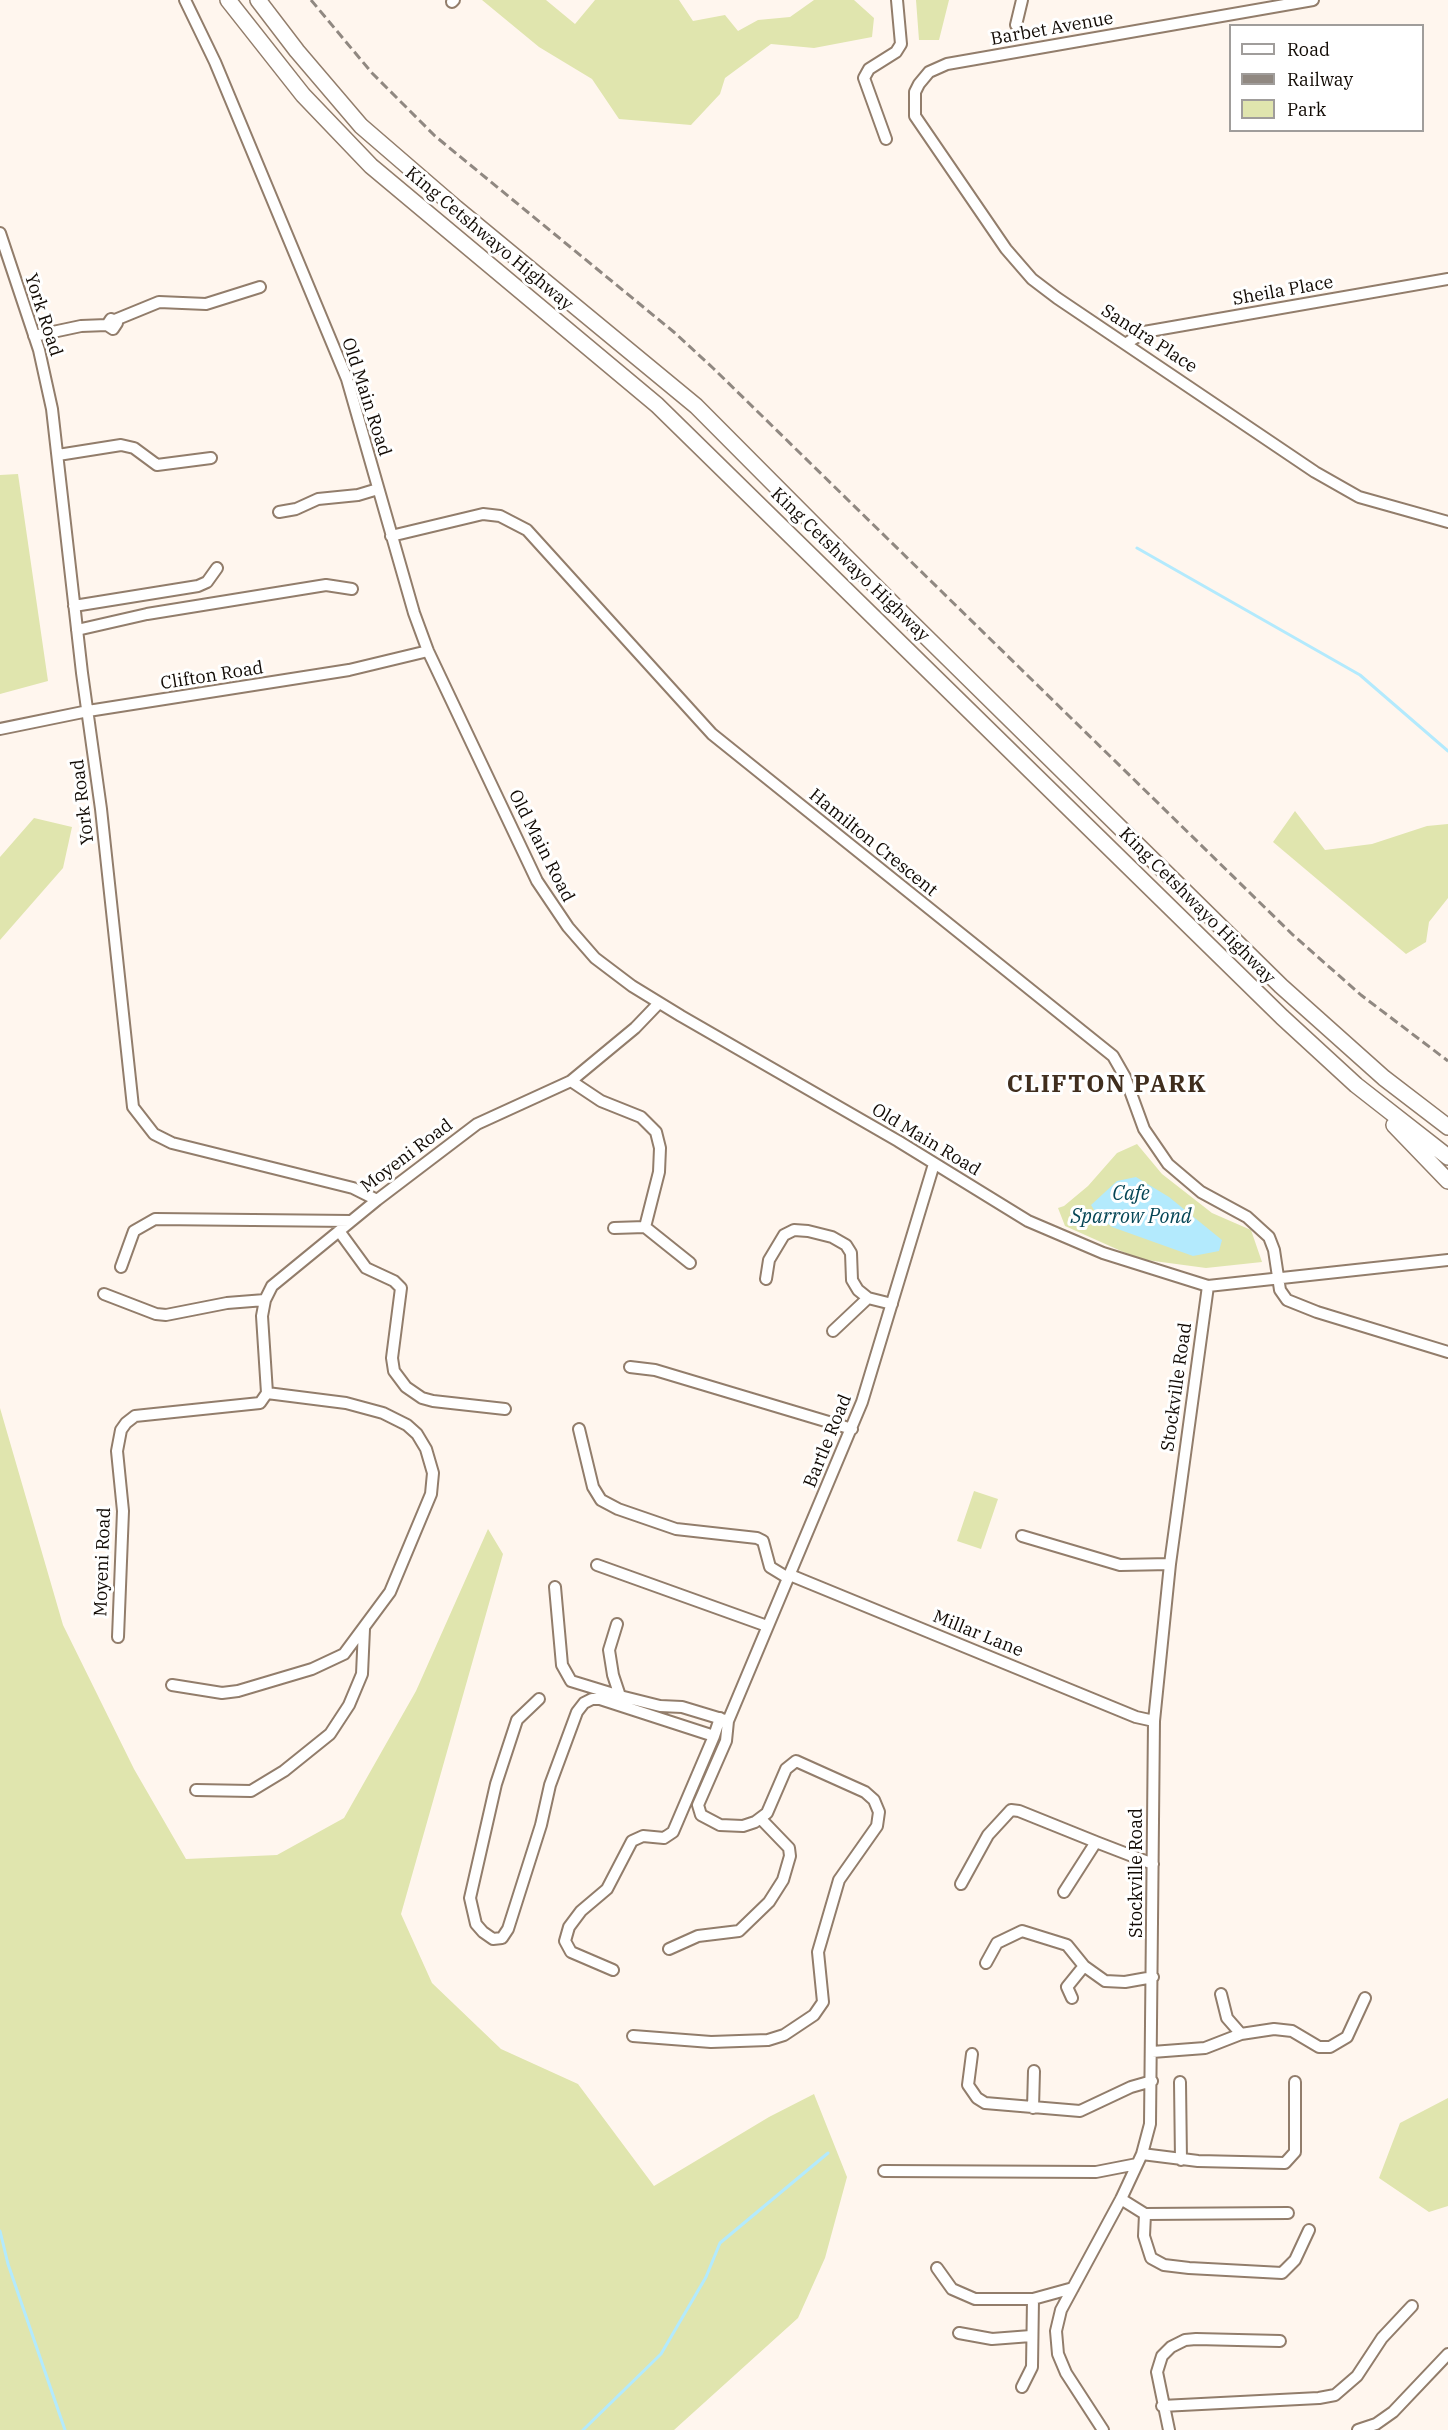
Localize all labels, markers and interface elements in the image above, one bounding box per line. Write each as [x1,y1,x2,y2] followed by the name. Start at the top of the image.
[989,8,1115,50] street label: Barbet Avenue
[1229,24,1424,132] legend
[1287,38,1330,61] text: Road
[1287,68,1353,91] text: Railway
[1287,98,1326,121] text: Park
[401,163,577,315] street label: King Cetshwayo Highway
[19,271,67,359] street label: York Road
[1231,272,1335,310] street label: Sheila Place
[1097,300,1201,378] street label: Sandra Place
[337,335,395,459] street label: Old Main Road
[766,484,934,646] street label: King Cetshwayo Highway
[159,657,265,695] street label: Clifton Road
[67,758,99,846] street label: York Road
[804,785,942,901] street label: Hamilton Crescent
[503,786,579,906] street label: Old Main Road
[1114,823,1280,989] street label: King Cetshwayo Highway
[1007,1071,1207,1099] district label: CLIFTON PARK
[868,1099,984,1181] street label: Old Main Road
[357,1115,457,1197] street label: Moyeni Road
[1070,1182,1192,1229] water label: Cafe Sparrow Pond
[1157,1321,1197,1453] street label: Stockville Road
[800,1391,856,1491] street label: Bartle Road
[90,1507,116,1617] street label: Moyeni Road
[930,1606,1026,1662] street label: Millar Lane
[1126,1808,1148,1938] street label: Stockville Road

